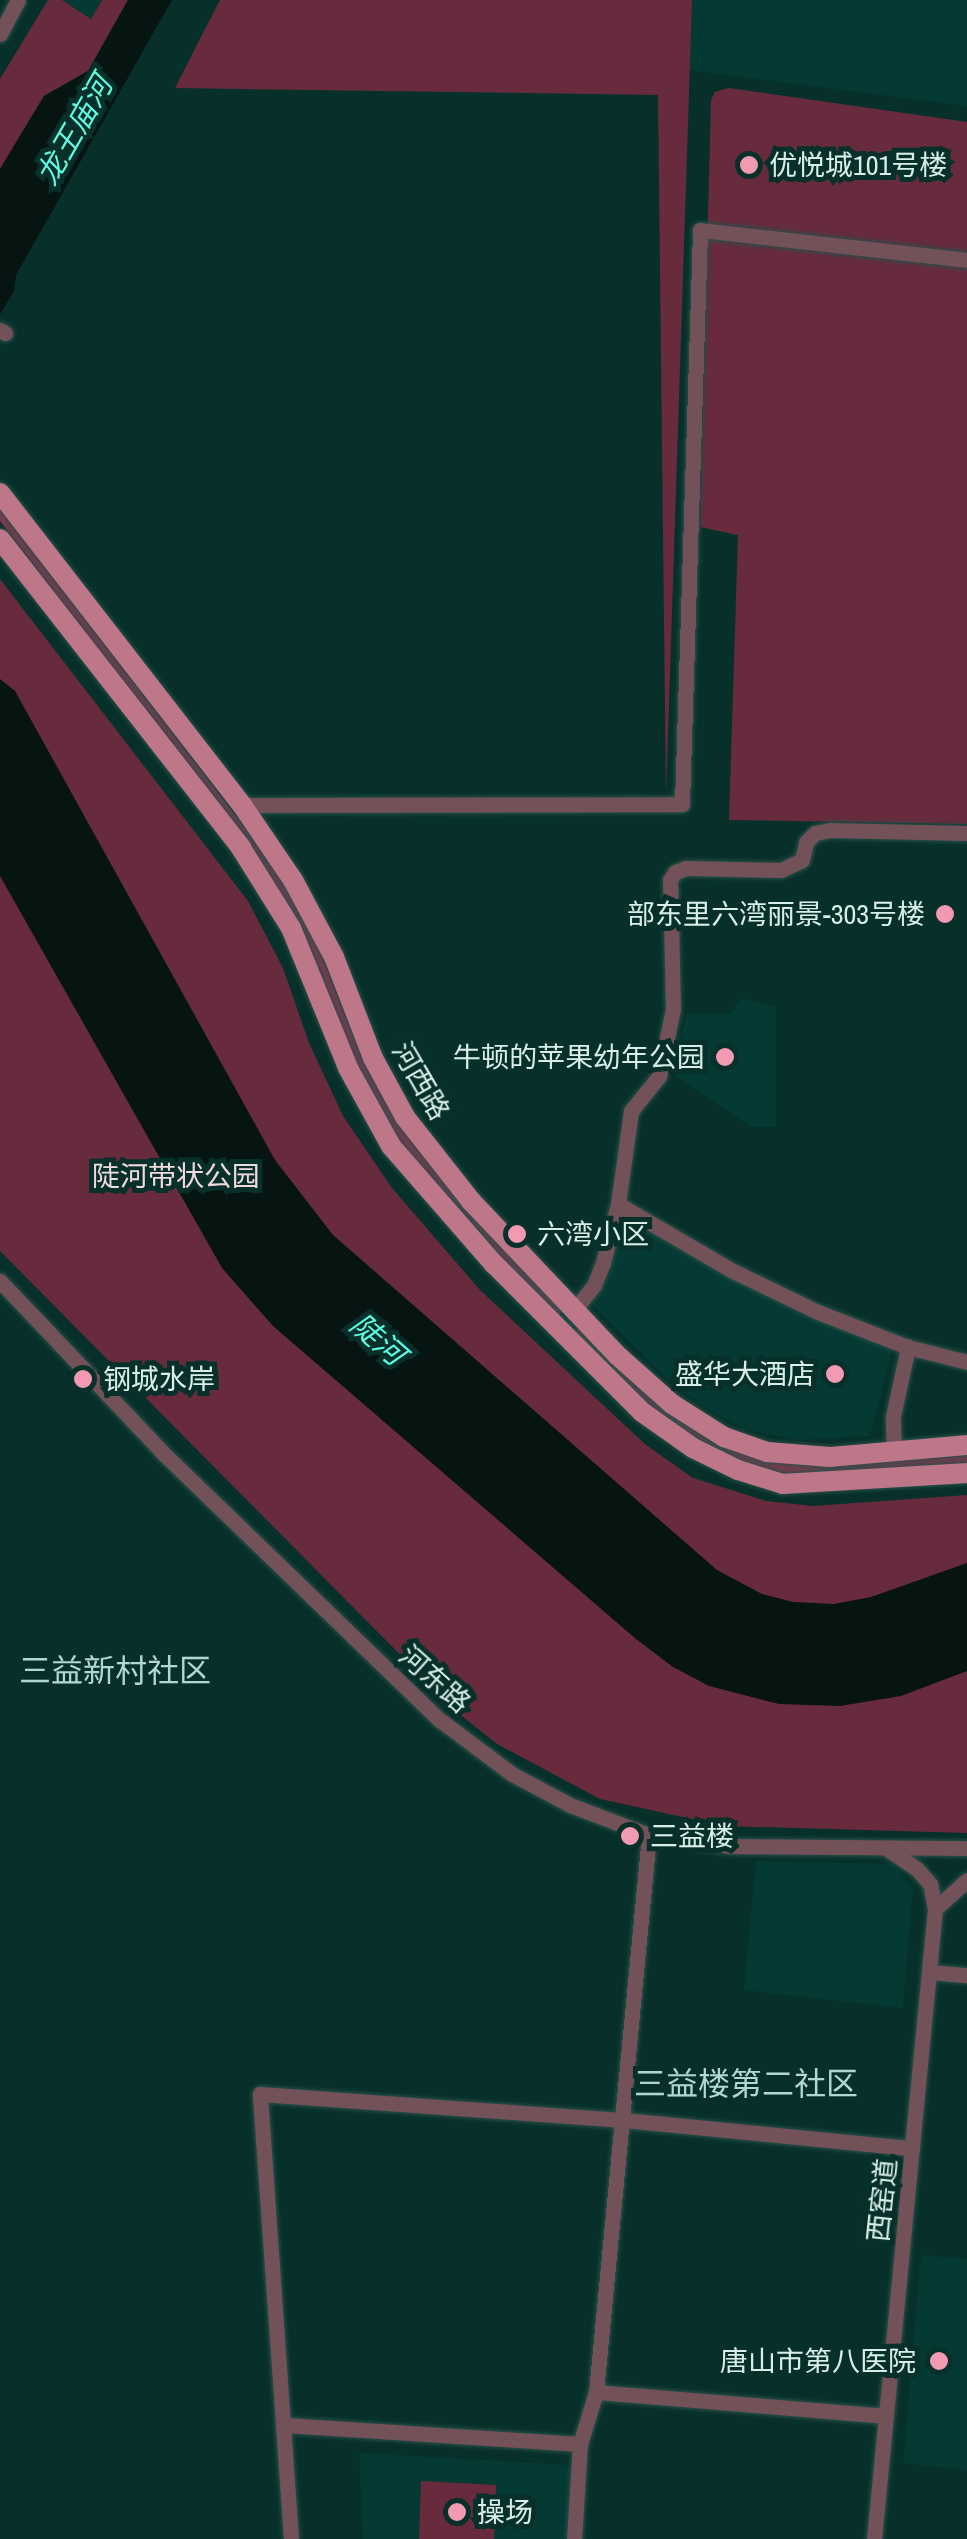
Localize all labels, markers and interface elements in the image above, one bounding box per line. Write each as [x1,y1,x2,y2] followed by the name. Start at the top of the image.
[28,69,120,191] water label: 龙王庙河
[769,148,947,182] place label: 优悦城101号楼
[738,154,760,176] marker: 优悦城101号楼
[627,897,925,931] place label: 部东里六湾丽景-303号楼
[934,903,956,925] marker: 部东里六湾丽景-303号楼
[385,1036,457,1126] street label: 河西路
[453,1040,705,1074] place label: 牛顿的苹果幼年公园
[714,1046,736,1068] marker: 牛顿的苹果幼年公园
[92,1159,260,1193] park label: 陡河带状公园
[537,1217,649,1251] place label: 六湾小区
[506,1223,528,1245] marker: 六湾小区
[344,1306,412,1372] water label: 陡河
[675,1357,815,1391] place label: 盛华大酒店
[103,1362,215,1396] place label: 钢城水岸
[824,1363,846,1385] marker: 盛华大酒店
[72,1368,94,1390] marker: 钢城水岸
[393,1638,477,1720] street label: 河东路
[19,1652,211,1690] district label: 三益新村社区
[650,1819,734,1853] place label: 三益楼
[619,1825,641,1847] marker: 三益楼
[634,2065,858,2103] district label: 三益楼第二社区
[861,2156,903,2244] street label: 西窑道
[720,2344,916,2378] place label: 唐山市第八医院
[926,2348,952,2374] marker: 唐山市第八医院
[477,2495,533,2529] place label: 操场
[446,2501,468,2523] marker: 操场

